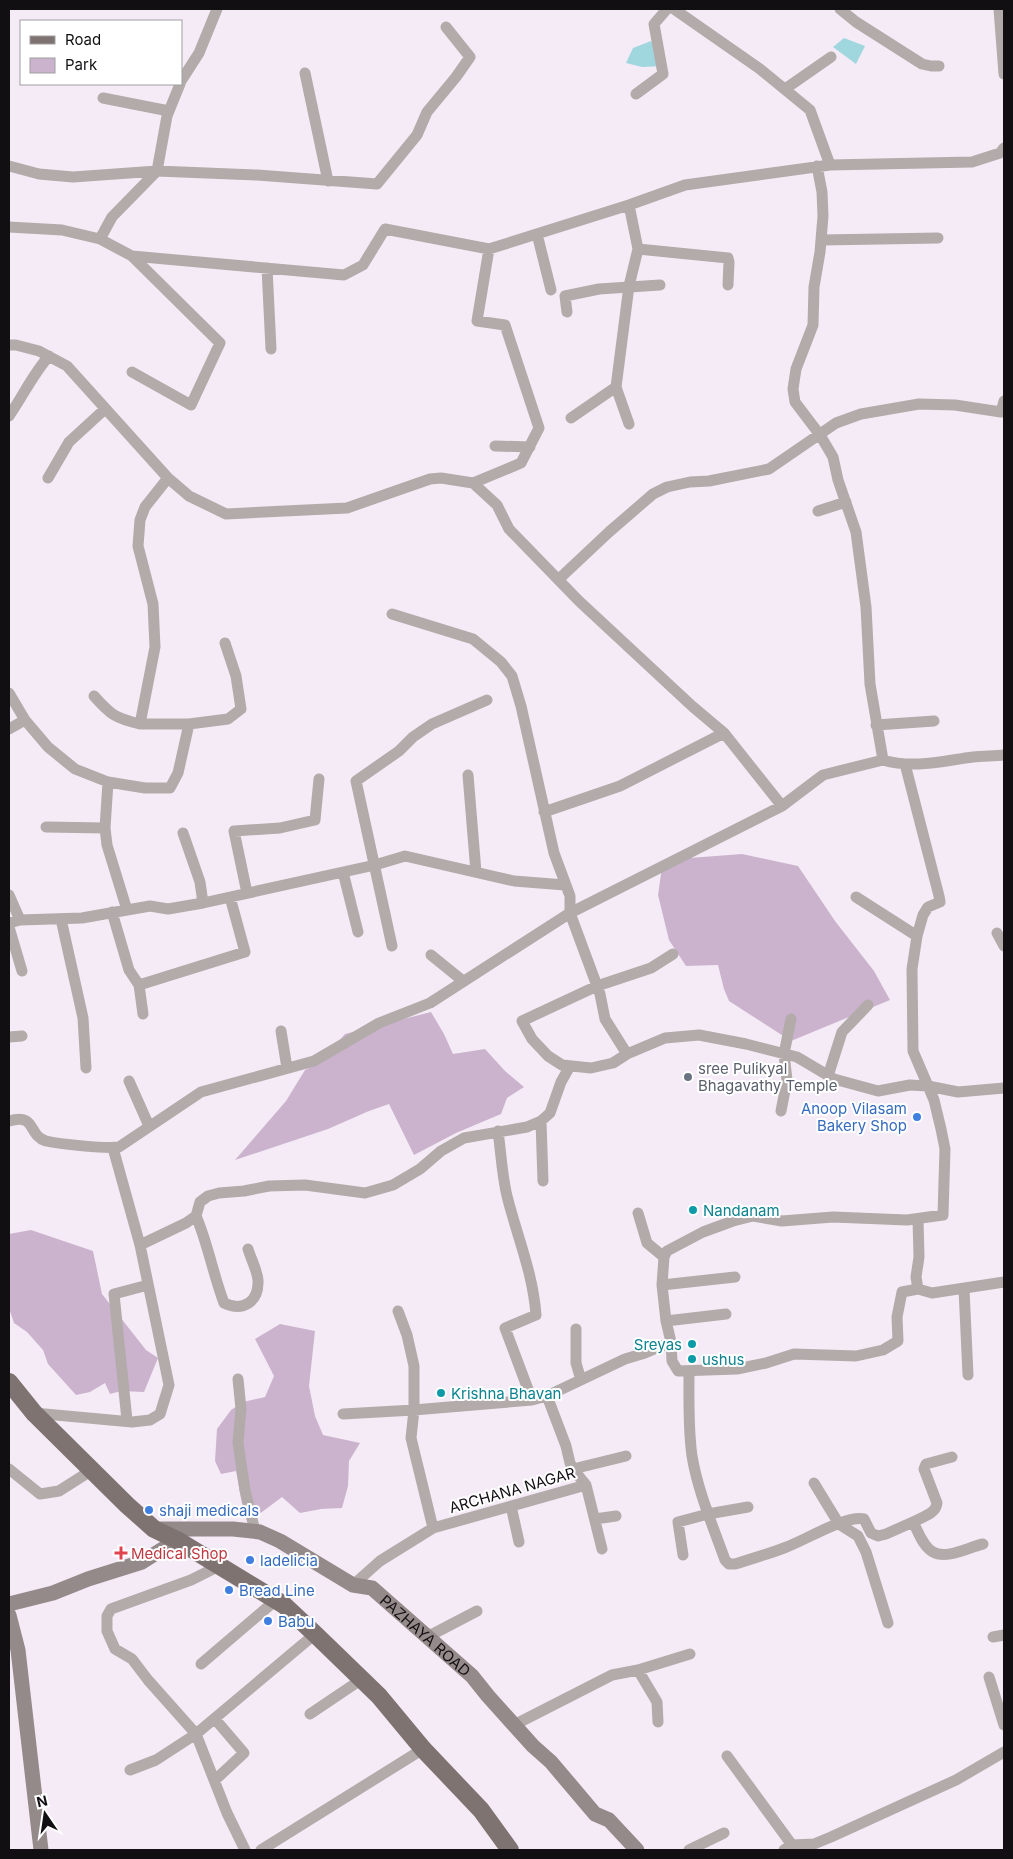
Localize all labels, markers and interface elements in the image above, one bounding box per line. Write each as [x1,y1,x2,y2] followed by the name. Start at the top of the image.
[20,20,182,85] legend
[65,30,101,49] text: Road
[65,55,98,74] text: Park
[698,1059,837,1095] place label: sree Pulikyal Bhagavathy Temple
[682,1071,694,1083] marker: sree Pulikyal Bhagavathy Temple
[801,1099,907,1135] place label: Anoop Vilasam Bakery Shop
[911,1111,923,1123] marker: Anoop Vilasam Bakery Shop
[703,1201,780,1220] place label: Nandanam
[687,1204,699,1216] marker: Nandanam
[634,1335,682,1354] place label: Sreyas
[686,1338,698,1350] marker: Sreyas
[702,1350,745,1369] place label: ushus
[686,1353,698,1365] marker: ushus
[451,1384,561,1403] place label: Krishna Bhavan
[435,1387,447,1399] marker: Krishna Bhavan
[447,1463,578,1517] street label: ARCHANA NAGAR
[159,1501,259,1520] place label: shaji medicals
[143,1504,155,1516] marker: shaji medicals
[131,1544,228,1563] place label: Medical Shop
[115,1547,127,1559] marker: Medical Shop
[260,1551,318,1570] place label: ladelicia
[244,1554,256,1566] marker: ladelicia
[239,1581,315,1600] place label: Bread Line
[223,1584,235,1596] marker: Bread Line
[376,1590,475,1680] street label: PAZHAYA ROAD
[278,1612,314,1631] place label: Babu
[262,1615,274,1627] marker: Babu
[20,1789,70,1839] north arrow
[35,1791,49,1810] text: N

